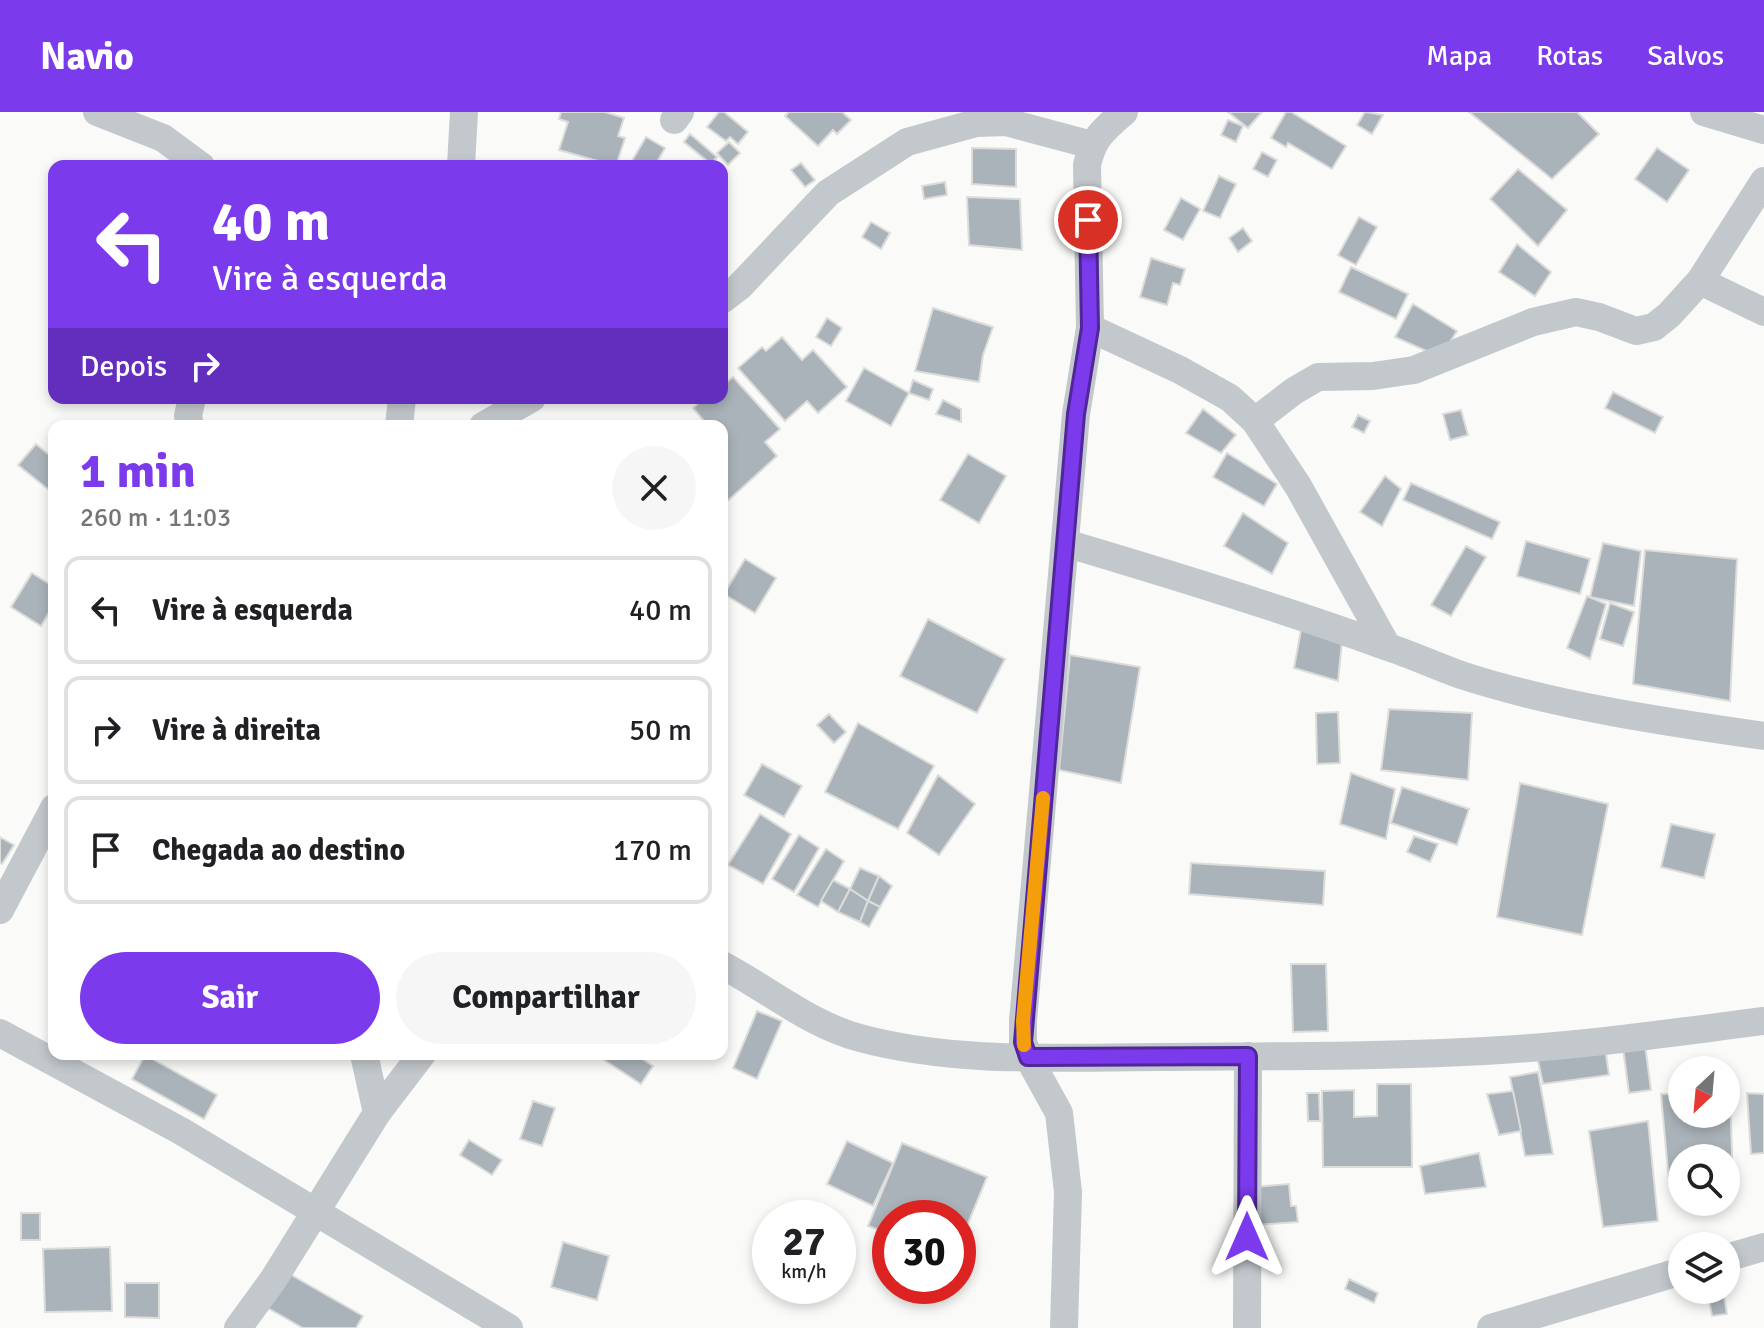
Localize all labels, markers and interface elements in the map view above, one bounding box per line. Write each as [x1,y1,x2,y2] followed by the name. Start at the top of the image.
[40,33,134,80] text: Navio
[1426,39,1492,73] text: Mapa
[1536,39,1603,73] text: Rotas
[1647,39,1724,73] text: Salvos
[1054,186,1122,254] pin
[212,187,330,256] text: 40 m
[80,192,184,296] icon: left
[1066,198,1110,242] icon: arrive
[212,256,448,301] text: Vire à esquerda
[183,344,227,388] icon: right
[80,348,167,385] text: Depois
[80,442,196,501] text: 1 min
[612,446,696,530] button: close
[80,502,231,534] text: 260 m · 11:03
[84,588,128,632] icon: left
[152,592,353,629] text: Vire à esquerda
[629,592,692,629] text: 40 m
[84,708,128,752] icon: right
[152,712,321,749] text: Vire à direita
[629,712,692,749] text: 50 m
[84,828,128,872] icon: arrive
[152,832,405,869] text: Chegada ao destino
[613,832,692,869] text: 170 m
[80,952,380,1044] button: Sair
[396,952,696,1044] button: Compartilhar
[1668,1056,1740,1128] north arrow
[1668,1056,1740,1304] map controls
[1668,1144,1740,1216] button: search
[1205,1195,1289,1279] position arrow
[872,1200,976,1304] speed limit sign: 30
[782,1217,826,1267] text: 27
[1668,1232,1740,1304] button: layers
[781,1259,827,1284] text: km/h

